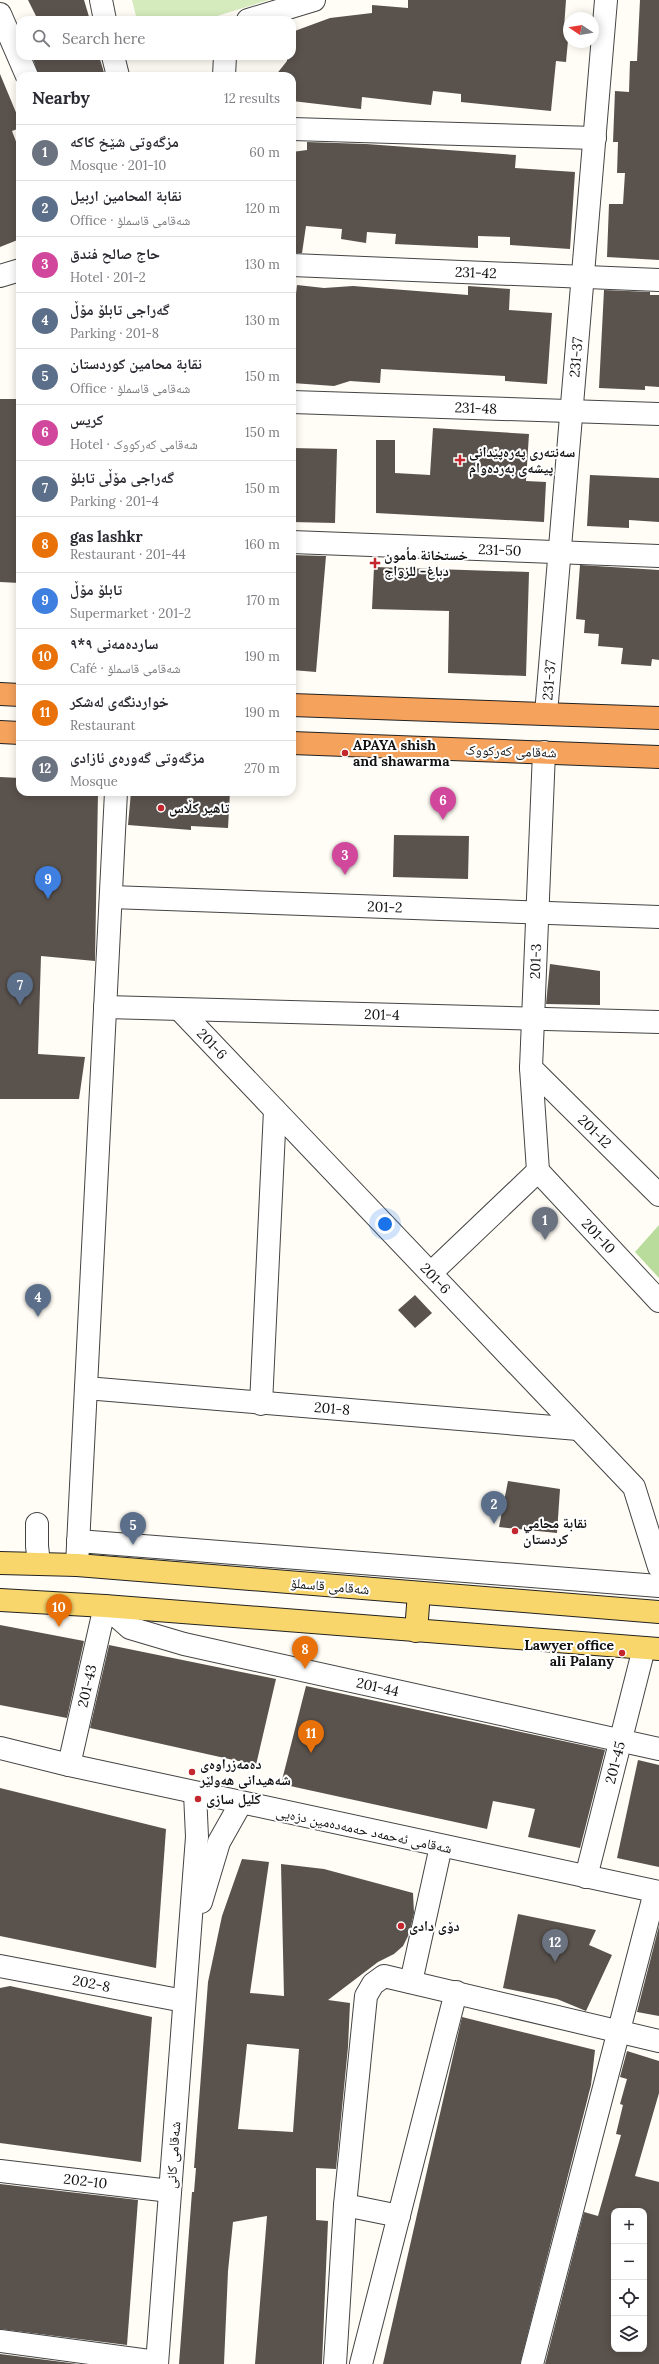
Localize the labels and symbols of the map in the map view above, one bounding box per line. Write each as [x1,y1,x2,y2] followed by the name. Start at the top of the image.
[563,12,599,48] north arrow
[454,263,497,282] street label: 231-42
[565,336,587,378] street label: 231-37
[454,398,498,418] street label: 231-48
[469,443,575,478] place label: سەنتەری پەرەپێدانی پیشەی بەردەوام
[454,454,466,466] marker: سەنتەری پەرەپێدانی پیشەی بەردەوام
[478,540,522,560] street label: 231-50
[384,546,468,580] place label: خستخانة مأمون دباغ- للزواج
[369,557,381,569] marker: خستخانة مأمون دباغ- للزواج
[538,659,560,701] street label: 231-37
[353,736,450,770] place label: APAYA shish and shawarma
[465,740,557,762] street label: شەقامی کەرکووک
[340,748,350,758] marker: APAYA shish and shawarma
[430,787,456,820] pin: 6
[169,799,229,817] place label: تاهیر کڵاس
[156,803,166,813] marker: تاهیر کڵاس
[332,842,358,875] pin: 3
[35,866,61,899] pin: 9
[367,897,403,917] street label: 201-2
[526,943,545,979] street label: 201-3
[7,972,33,1005] pin: 7
[364,1005,400,1024] street label: 201-4
[193,1024,231,1063] street label: 201-6
[574,1111,616,1152] street label: 201-12
[532,1207,558,1240] pin: 1
[375,1214,395,1234] your location
[578,1215,619,1257] street label: 201-10
[417,1259,454,1298] street label: 201-6
[25,1284,51,1317] pin: 4
[314,1398,351,1419] street label: 201-8
[481,1491,507,1524] pin: 2
[120,1512,146,1545] pin: 5
[523,1514,587,1548] place label: نقابة محامي كردستان
[510,1526,520,1536] marker: نقابة محامي كردستان
[290,1574,370,1598] street label: شەقامی قاسملۆ
[46,1594,72,1627] pin: 10
[292,1636,318,1669] pin: 8
[524,1636,614,1670] place label: Lawyer office ali Palany
[617,1648,627,1658] marker: Lawyer office ali Palany
[73,1663,101,1709] street label: 201-43
[355,1673,401,1700] street label: 201-44
[298,1720,324,1753] pin: 11
[601,1739,629,1786] street label: 201-45
[199,1755,291,1789] place label: دەمەزراوەی شەهیدانی هەولێر
[187,1767,197,1777] marker: دەمەزراوەی شەهیدانی هەولێر
[206,1790,261,1808] place label: کلیل سازی
[193,1794,203,1804] marker: کلیل سازی
[274,1803,454,1857] street label: شەقامی ئەحمەد حەمەدەمین دزەیی
[409,1917,460,1935] place label: دۆى دادى
[396,1921,406,1931] marker: دۆى دادى
[542,1929,568,1962] pin: 12
[71,1971,112,1996] street label: 202-8
[162,2121,184,2189] street label: شەقامی کانی
[63,2170,108,2193] street label: 202-10

